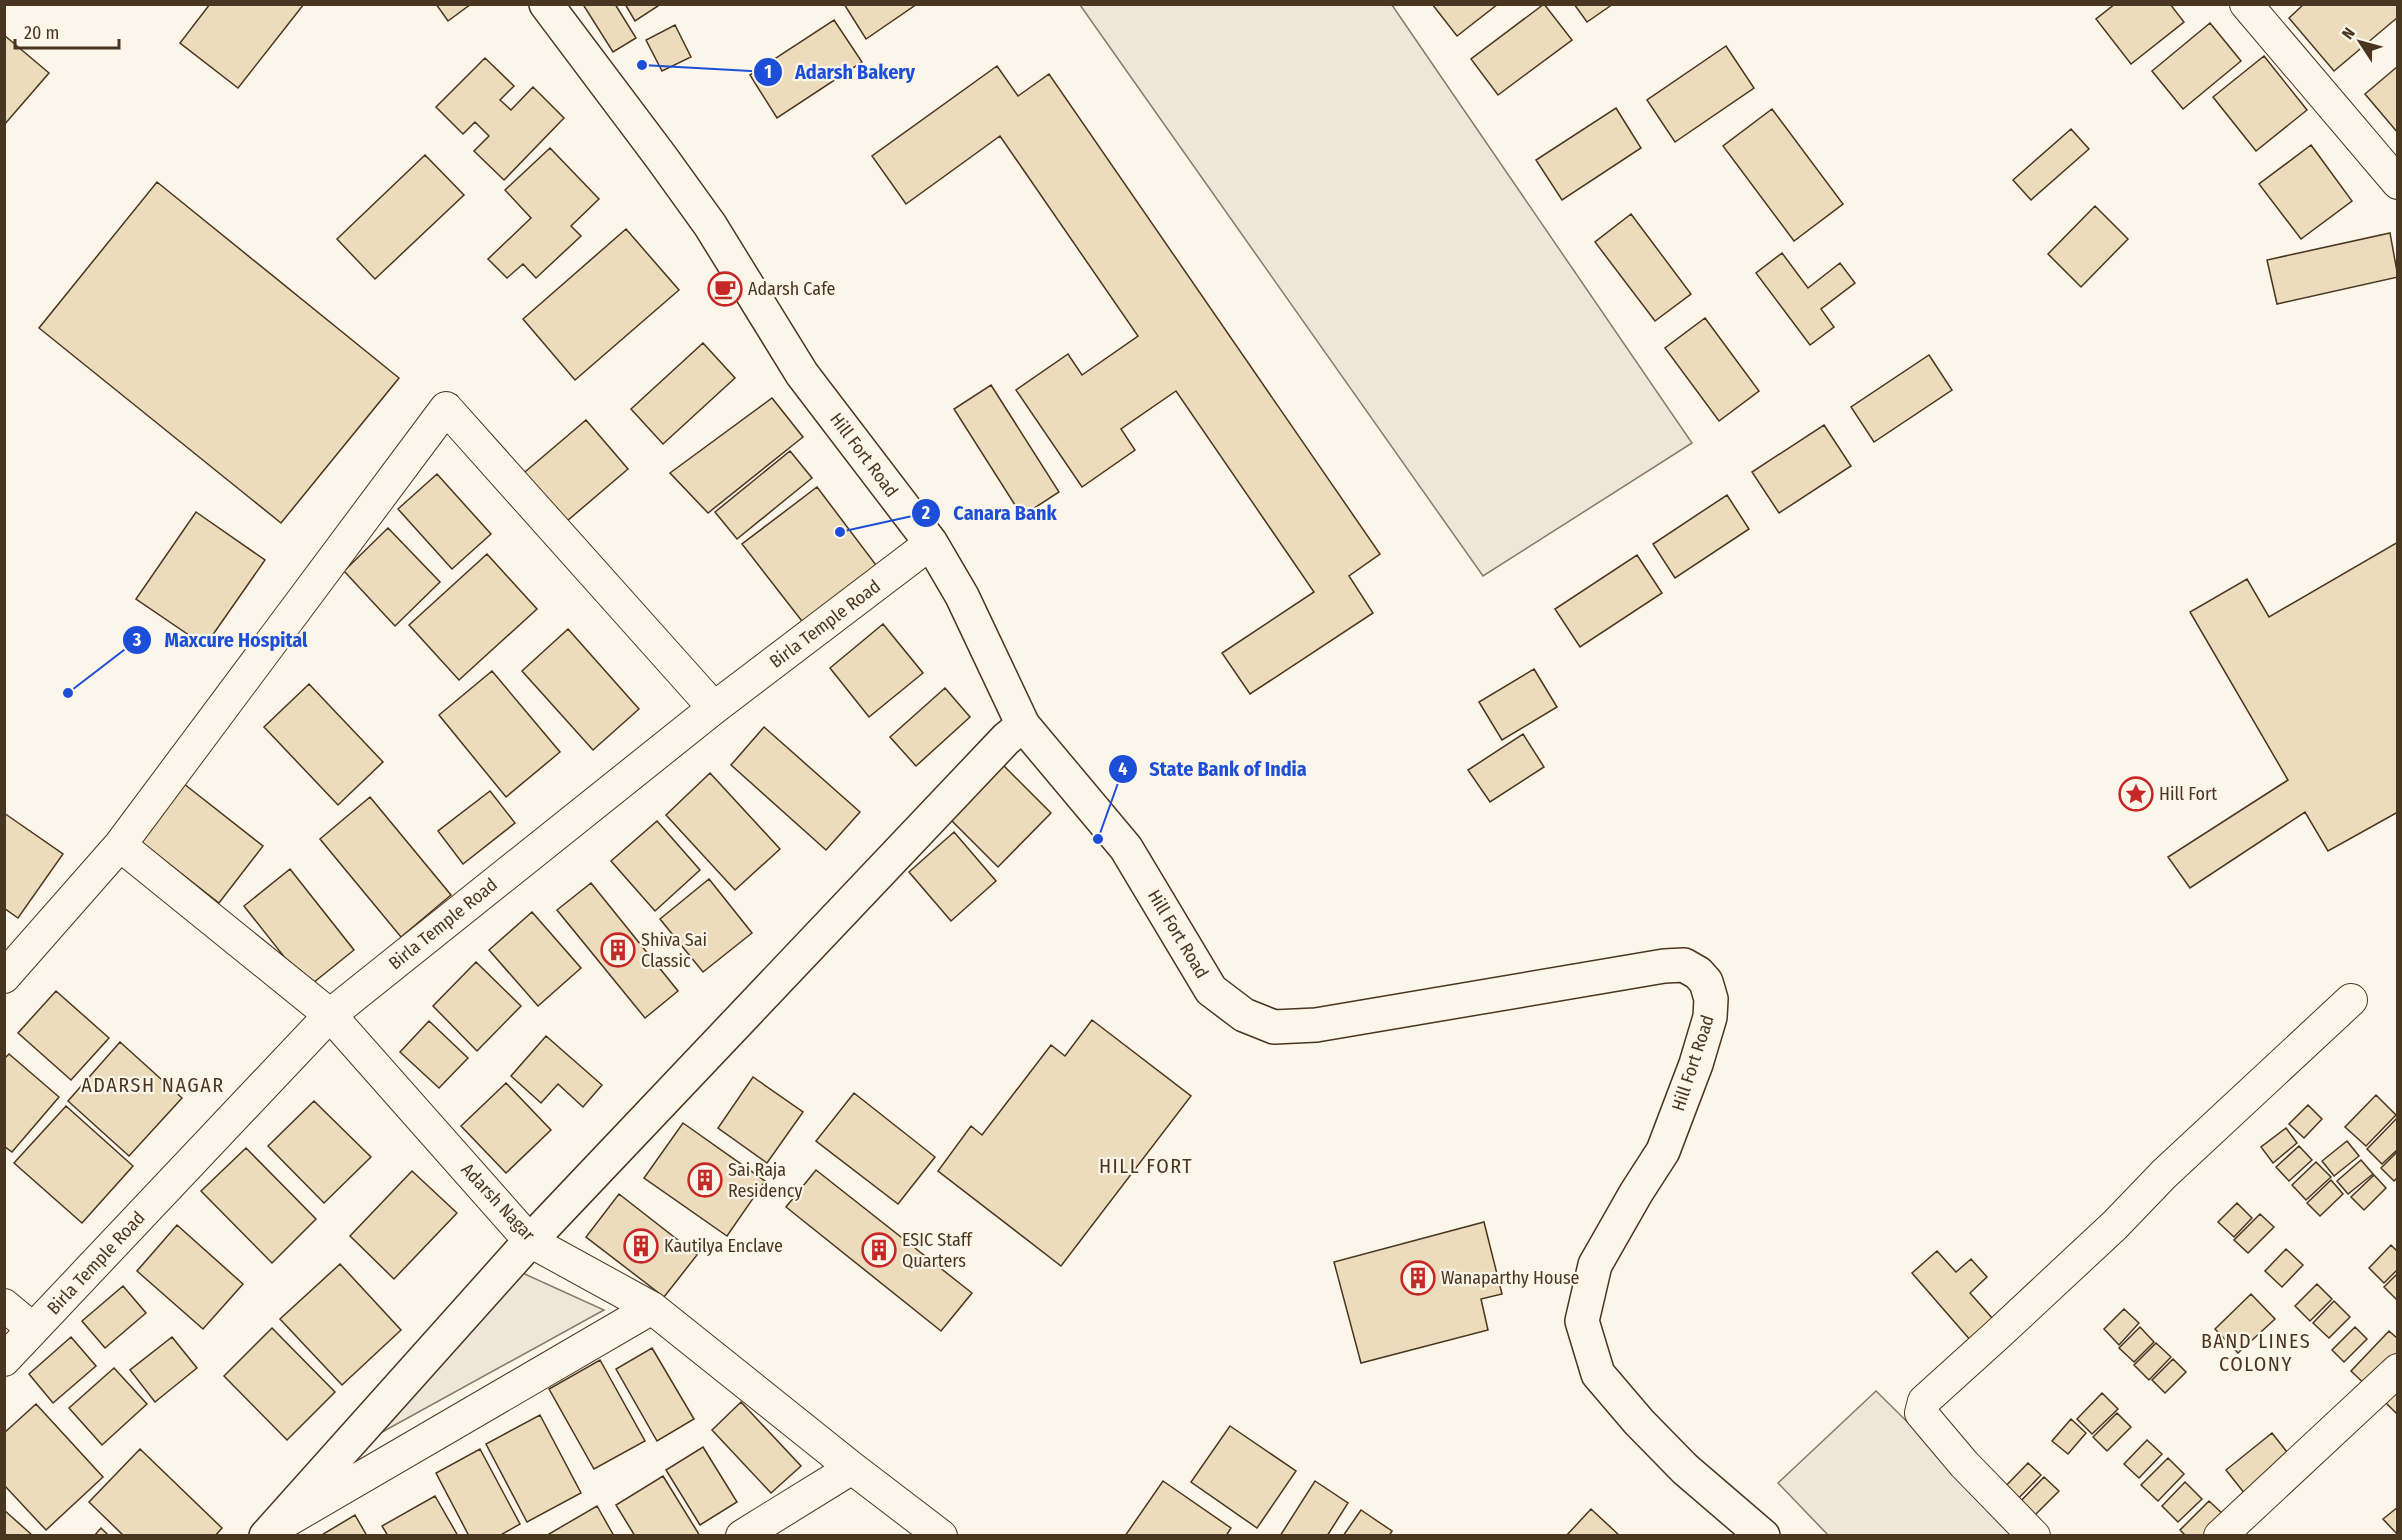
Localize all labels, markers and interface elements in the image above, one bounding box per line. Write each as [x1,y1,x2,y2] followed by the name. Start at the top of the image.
[15,12,118,50] scale bar
[2330,12,2390,72] north arrow
[24,22,59,44] text: 20 m
[2338,24,2359,43] text: N
[753,53,927,91] callout: Adarsh Bakery
[794,60,916,84] text: Adarsh Bakery
[764,61,772,83] text: 1
[707,271,743,307] cafe icon: Adarsh Cafe
[748,278,835,300] place label: Adarsh Cafe
[825,409,903,501] street label: Hill Fort Road
[911,494,1068,532] callout: Canara Bank
[953,501,1057,525] text: Canara Bank
[921,502,930,524] text: 2
[765,575,885,673] street label: Birla Temple Road
[122,621,319,659] callout: Maxcure Hospital
[164,628,308,652] text: Maxcure Hospital
[132,629,142,651] text: 3
[1108,750,1319,788] callout: State Bank of India
[1149,757,1307,781] text: State Bank of India
[1118,758,1128,780] text: 4
[2118,776,2154,812] place icon: Hill Fort
[2159,783,2217,805] place label: Hill Fort
[384,874,502,974] street label: Birla Temple Road
[1143,886,1213,982] street label: Hill Fort Road
[641,929,707,972] place label: Shiva Sai Classic
[600,932,636,968] building icon: Shiva Sai Classic
[1667,1012,1719,1114] street label: Hill Fort Road
[81,1073,225,1097] district label: ADARSH NAGAR
[1099,1154,1193,1178] district label: HILL FORT
[456,1159,540,1246] street label: Adarsh Nagar
[728,1159,802,1202] place label: Sai Raja Residency
[687,1162,723,1198] building icon: Sai Raja Residency
[43,1207,149,1319] street label: Birla Temple Road
[623,1228,659,1264] building icon: Kautilya Enclave
[902,1229,973,1272] place label: ESIC Staff Quarters
[861,1232,897,1268] building icon: ESIC Staff Quarters
[664,1235,783,1257] place label: Kautilya Enclave
[1400,1260,1436,1296] building icon: Wanaparthy House
[1441,1267,1580,1289] place label: Wanaparthy House
[2201,1329,2311,1376] district label: BAND LINES COLONY

